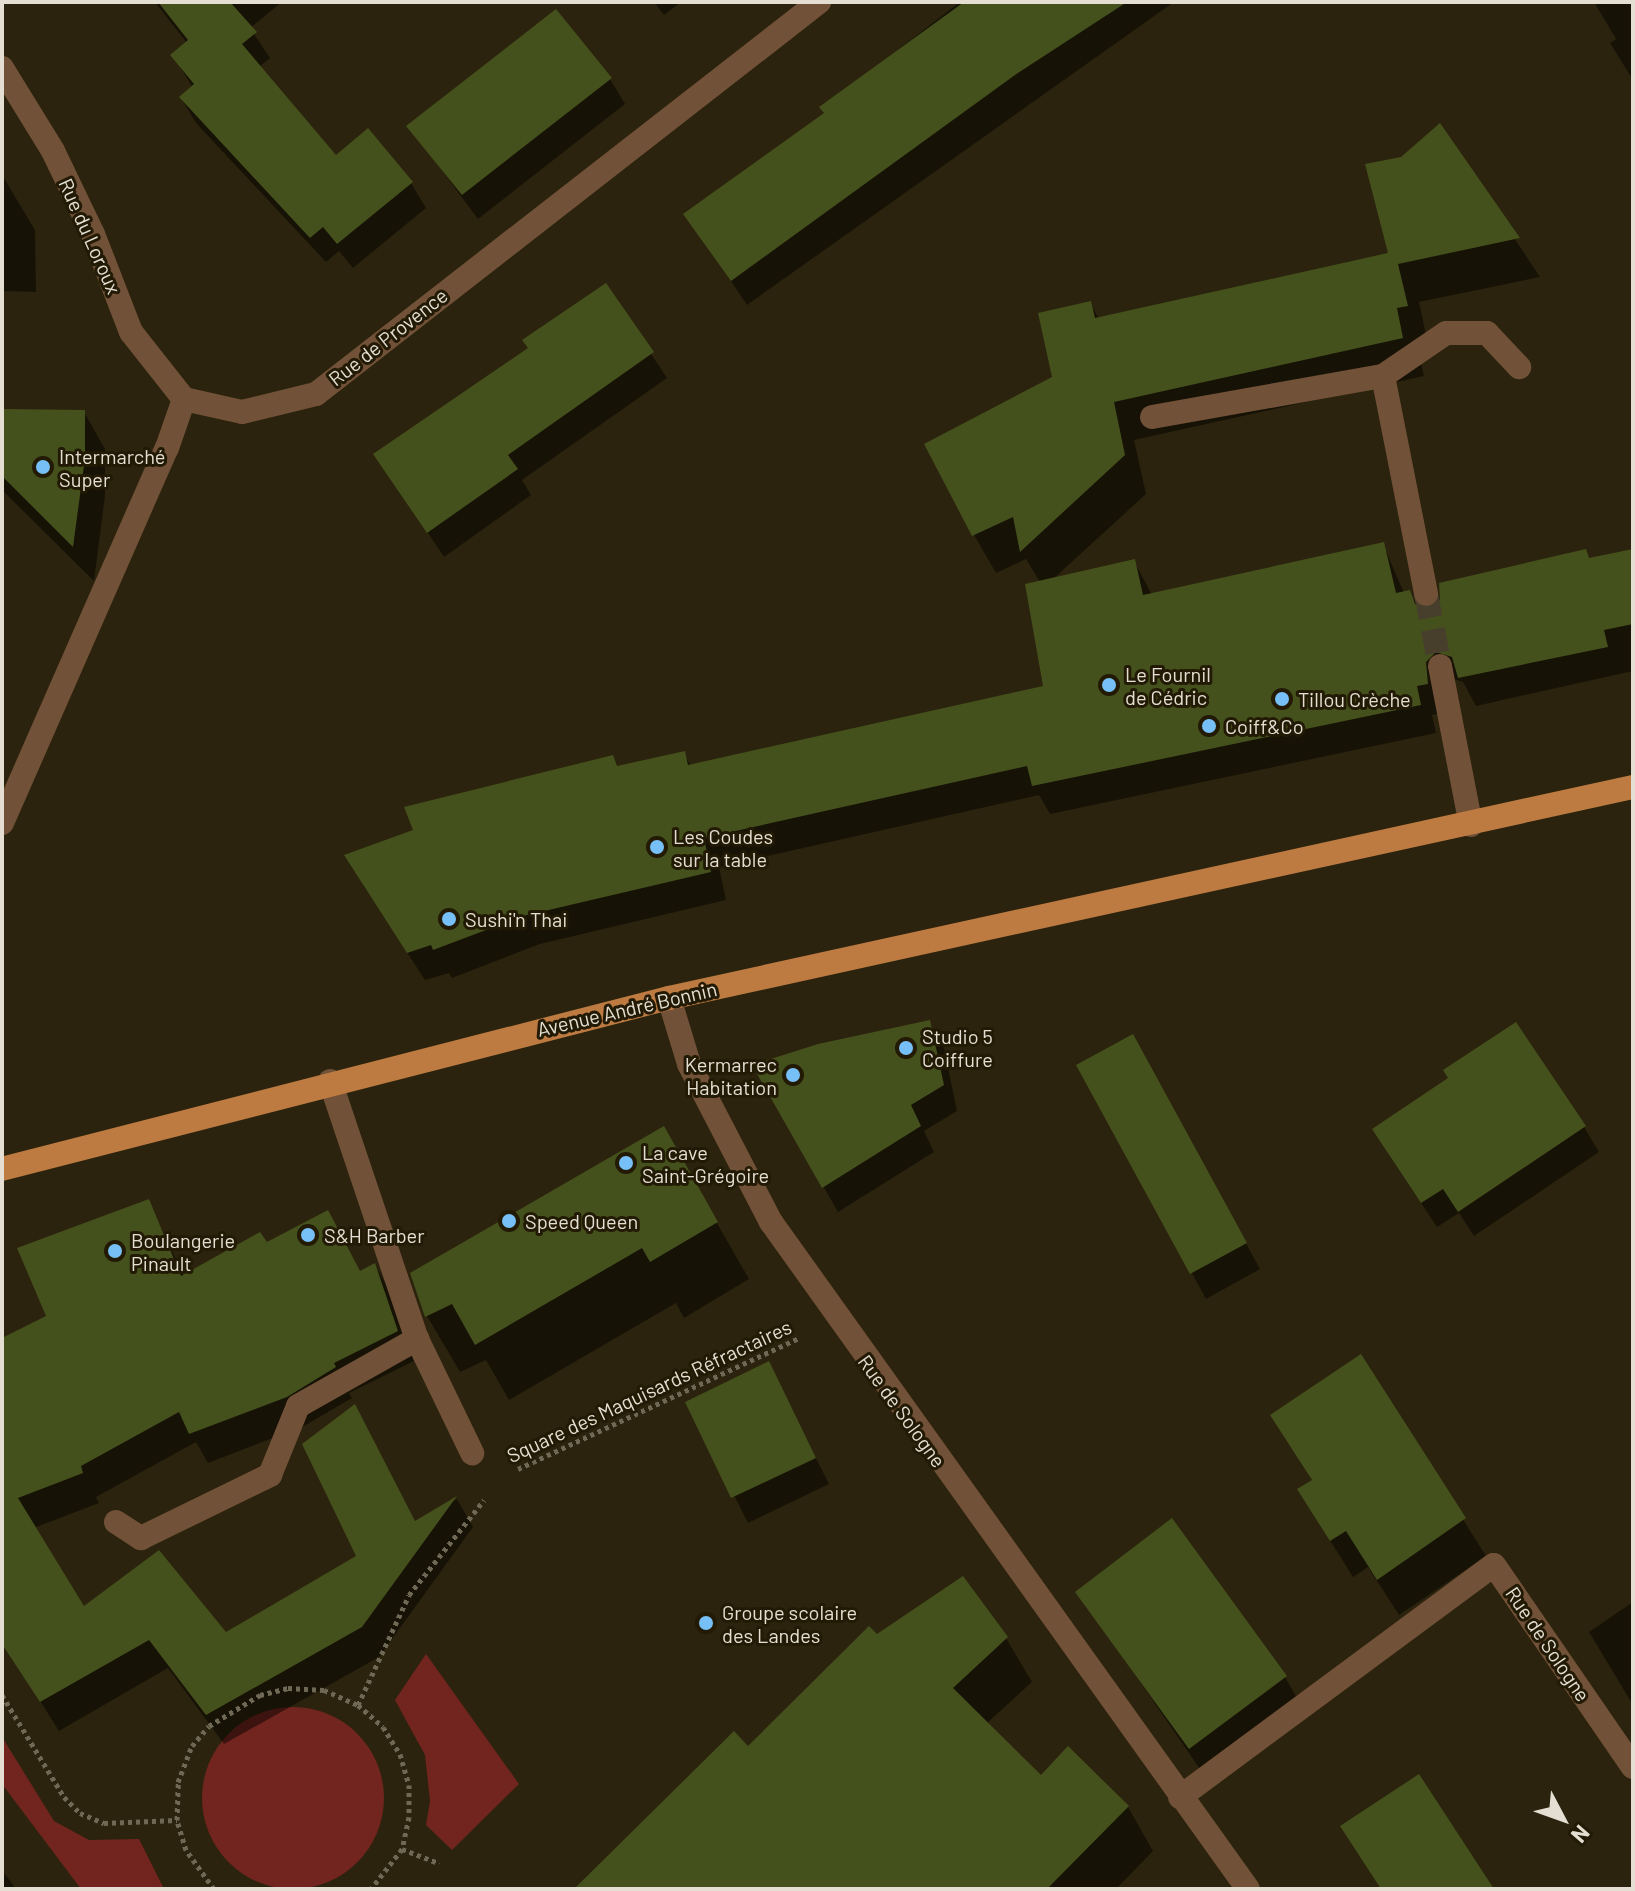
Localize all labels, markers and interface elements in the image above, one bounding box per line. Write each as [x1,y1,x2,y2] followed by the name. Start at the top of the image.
[54,175,126,297] street label: Rue du Loroux
[324,283,452,391] street label: Rue de Provence
[59,444,166,491] place label: Intermarché Super
[34,458,52,476] marker: Intermarché Super
[1125,662,1211,709] place label: Le Fournil de Cédric
[1100,676,1118,694] marker: Le Fournil de Cédric
[1298,687,1411,711] place label: Tillou Crèche
[1273,690,1291,708] marker: Tillou Crèche
[1225,714,1304,738] place label: Coiff&Co
[1200,717,1218,735] marker: Coiff&Co
[673,824,773,871] place label: Les Coudes sur la table
[648,838,666,856] marker: Les Coudes sur la table
[465,907,567,931] place label: Sushi'n Thai
[440,910,458,928] marker: Sushi'n Thai
[535,977,719,1041] street label: Avenue André Bonnin
[922,1024,993,1071] place label: Studio 5 Coiffure
[897,1039,915,1057] marker: Studio 5 Coiffure
[685,1052,777,1099] place label: Kermarrec Habitation
[784,1066,802,1084] marker: Kermarrec Habitation
[642,1140,769,1187] place label: La cave Saint-Grégoire
[617,1154,635,1172] marker: La cave Saint-Grégoire
[525,1209,638,1233] place label: Speed Queen
[500,1212,518,1230] marker: Speed Queen
[324,1223,425,1247] place label: S&H Barber
[299,1226,317,1244] marker: S&H Barber
[131,1228,235,1275] place label: Boulangerie Pinault
[106,1242,124,1260] marker: Boulangerie Pinault
[503,1314,795,1468] street label: Square des Maquisards Réfractaires
[853,1350,951,1472] street label: Rue de Sologne
[1501,1582,1595,1706] street label: Rue de Sologne
[722,1600,857,1647] place label: Groupe scolaire des Landes
[697,1614,715,1632] marker: Groupe scolaire des Landes
[1523,1779,1603,1859] north arrow
[1567,1821,1596,1849] text: N

